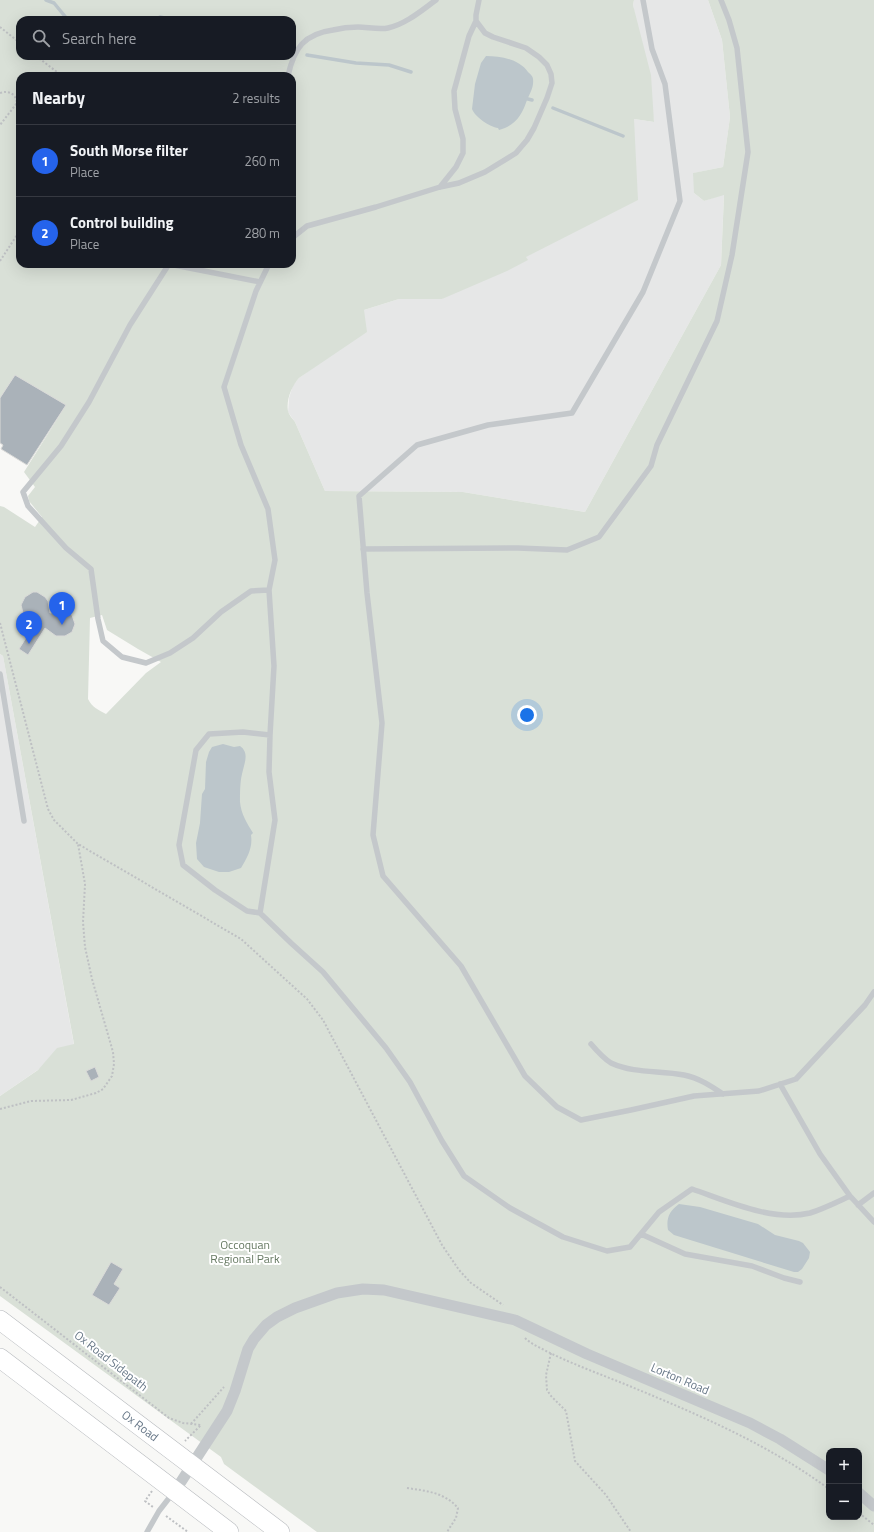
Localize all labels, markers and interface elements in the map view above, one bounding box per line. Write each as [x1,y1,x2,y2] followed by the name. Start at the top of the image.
[16,16,296,60] search box
[30,27,52,49] icon: search
[62,27,136,50] text: Search here
[32,85,85,111] text: Nearby
[232,88,280,108] text: 2 results
[70,139,188,162] text: South Morse filter
[41,151,49,171] text: 1
[244,151,280,171] text: 260 m
[70,162,99,182] text: Place
[70,211,173,234] text: Control building
[41,223,49,243] text: 2
[244,223,280,243] text: 280 m
[70,234,99,254] text: Place
[49,592,75,625] pin: 1
[16,611,42,644] pin: 2
[517,705,537,725] your location
[210,1235,280,1268] park label: Occoquan Regional Park
[70,1326,152,1396] street label: Ox Road Sidepath
[648,1358,712,1399] street label: Lorton Road
[118,1405,163,1446] street label: Ox Road
[826,1448,862,1520] map controls
[826,1448,862,1484] button: +
[826,1484,862,1520] button: −

